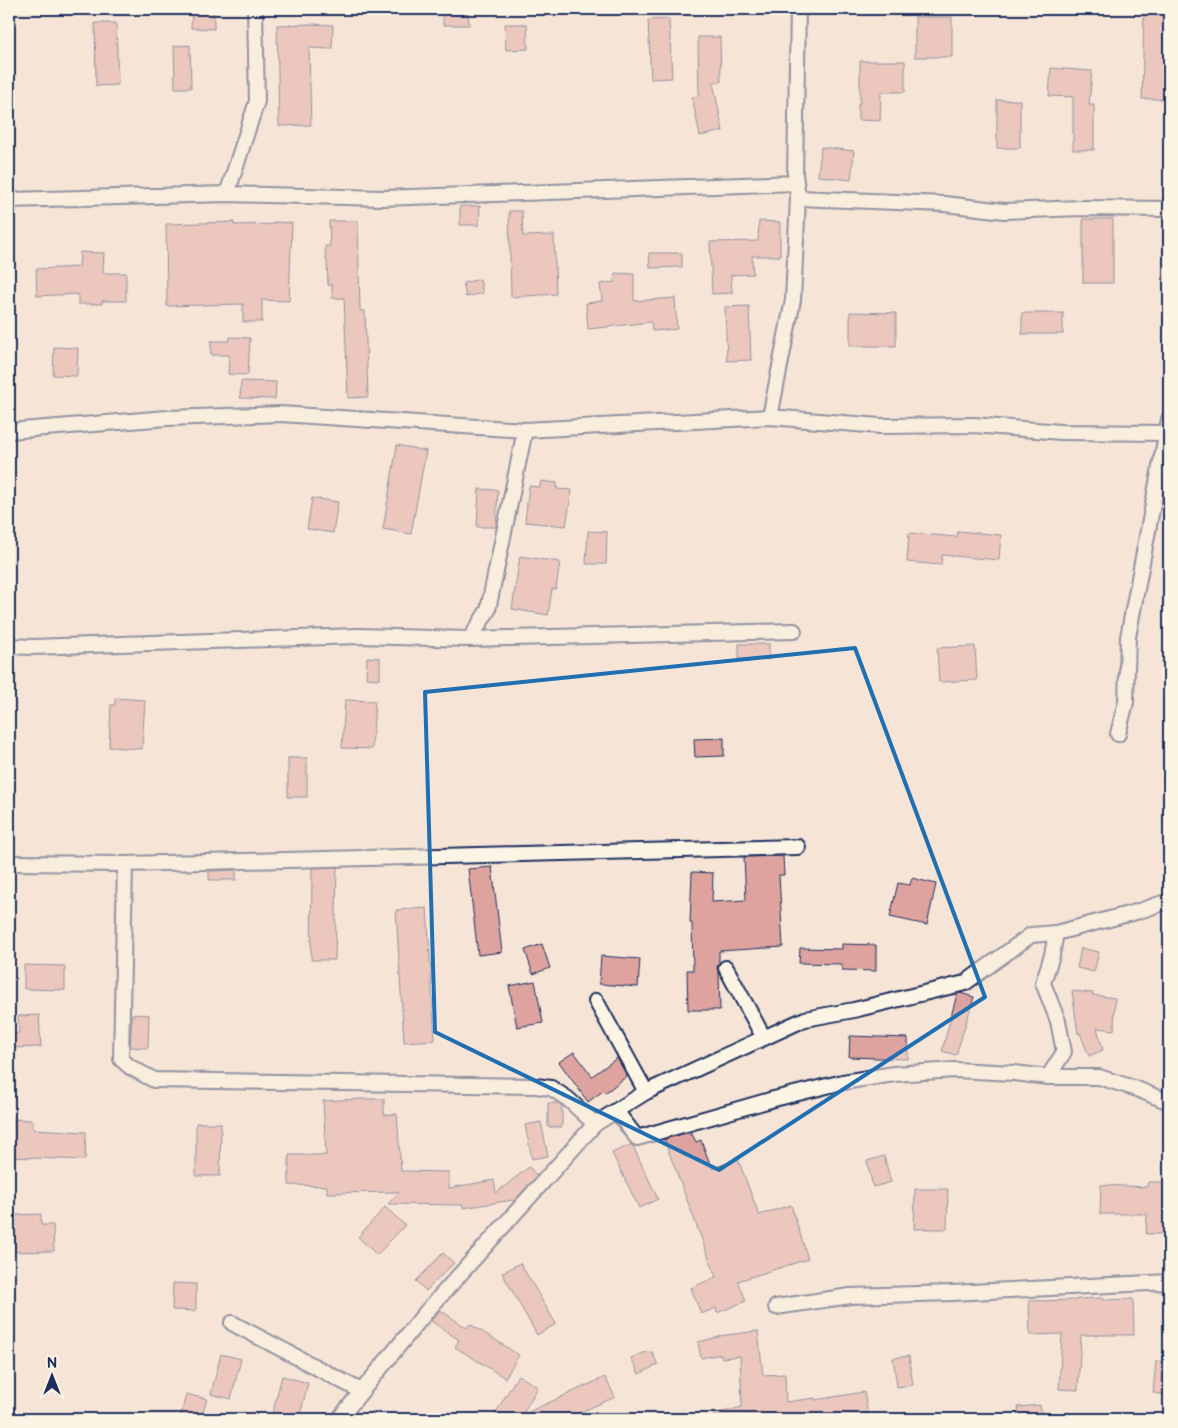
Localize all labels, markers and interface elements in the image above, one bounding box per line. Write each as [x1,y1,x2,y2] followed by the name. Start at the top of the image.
[28,1350,78,1400] north arrow
[47,1355,57,1372] text: N

